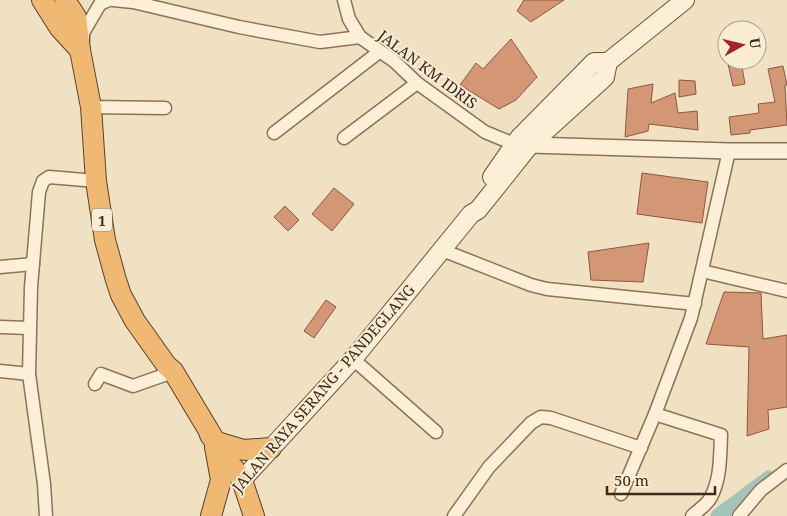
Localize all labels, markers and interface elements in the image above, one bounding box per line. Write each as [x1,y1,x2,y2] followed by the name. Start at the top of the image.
[717,20,767,70] north arrow
[373,24,482,113] street label: JALAN KM IDRIS
[745,37,766,50] text: U
[92,208,112,232] road number: 1
[226,280,419,497] street label: JALAN RAYA SERANG - PANDEGLANG
[607,464,714,496] scale bar
[614,470,649,490] text: 50 m

